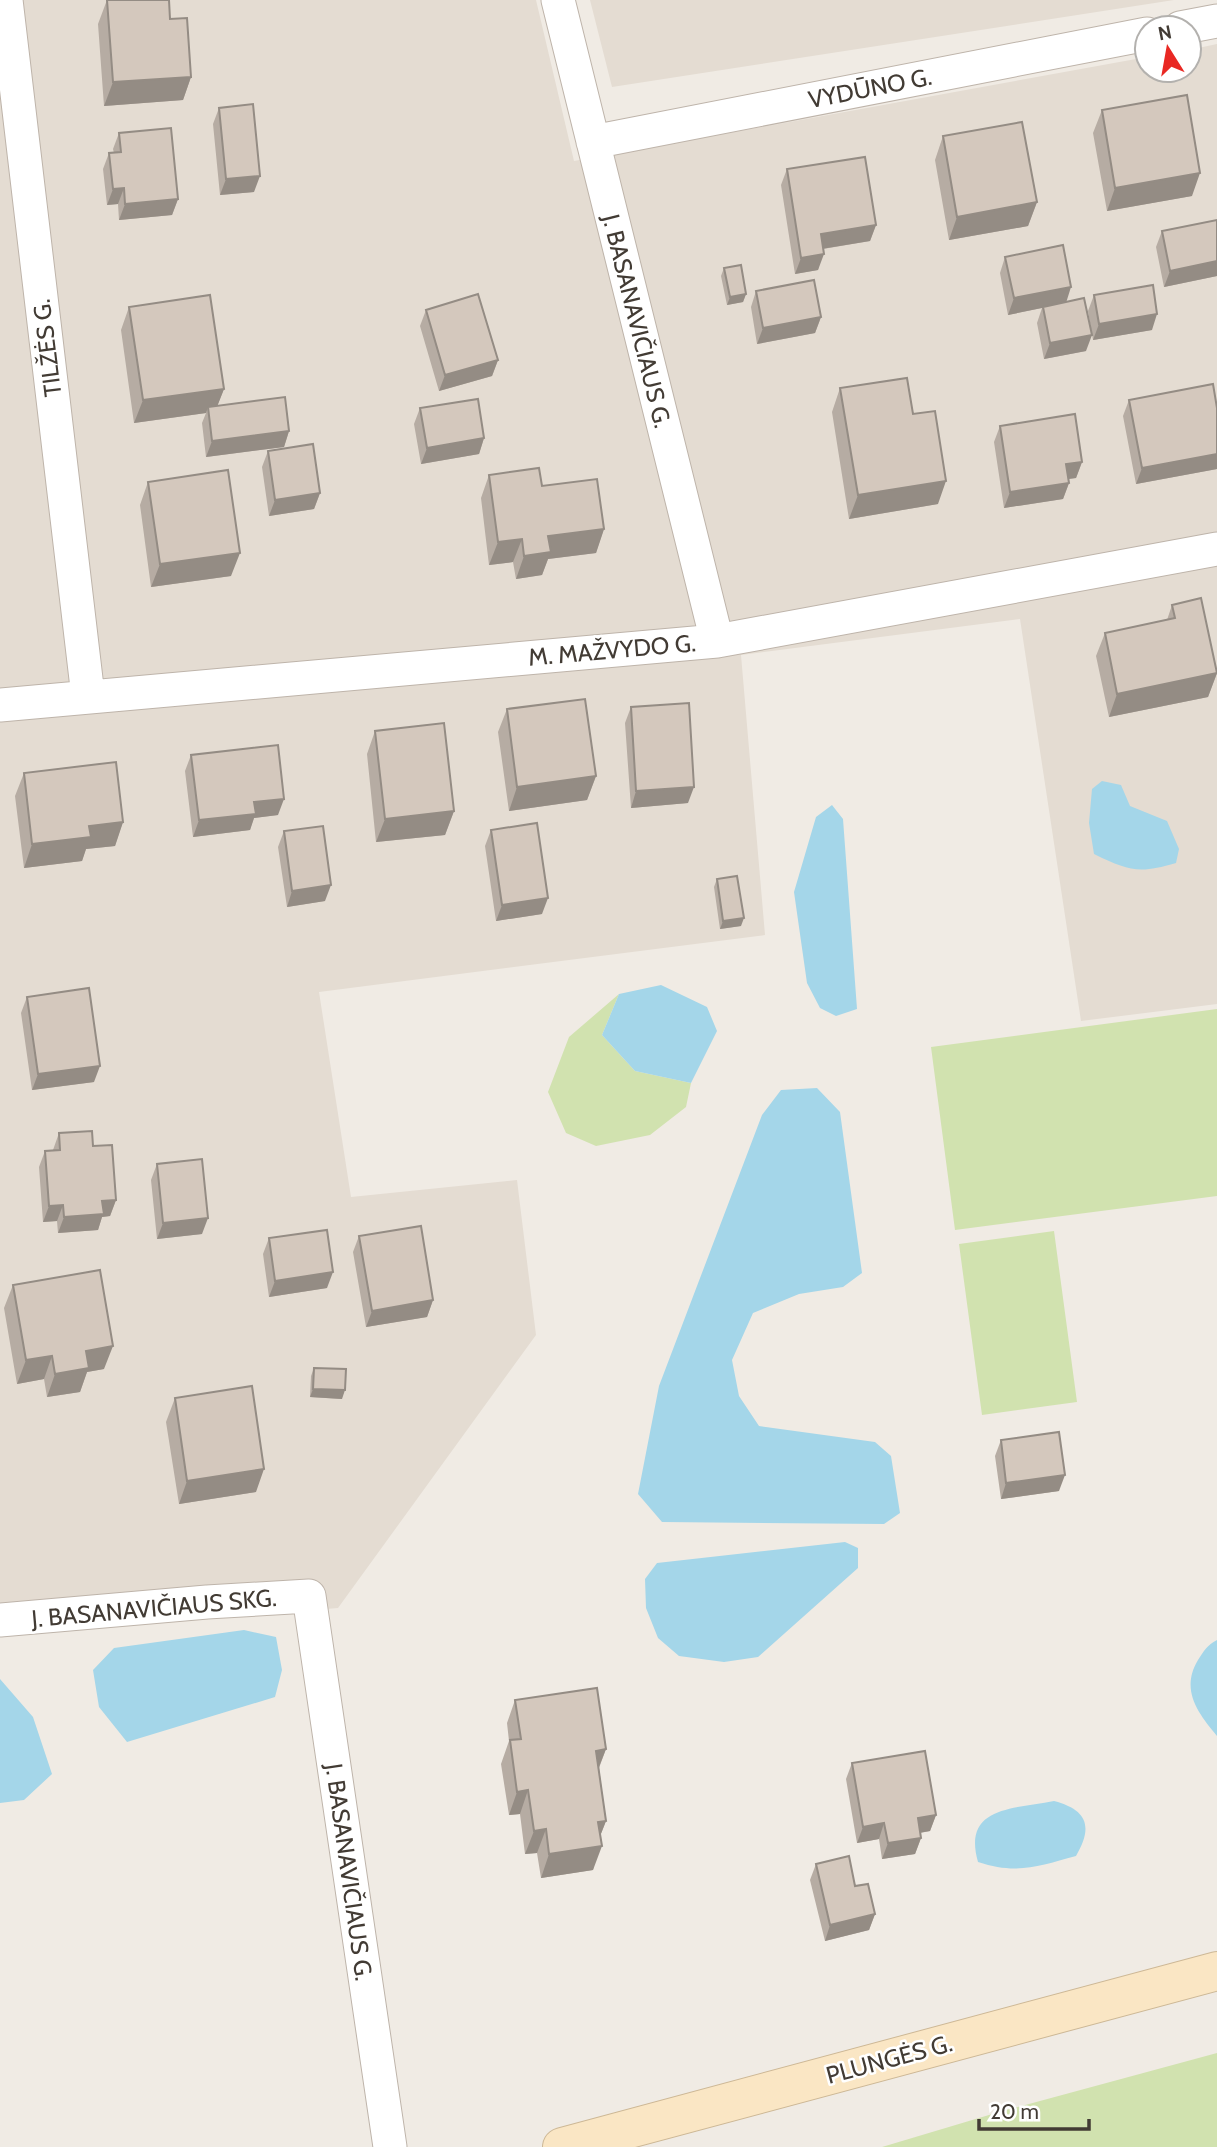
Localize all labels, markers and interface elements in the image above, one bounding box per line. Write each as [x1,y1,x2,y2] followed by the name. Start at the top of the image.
[1133,14,1203,84] north arrow
[1156,20,1174,45] text: N
[806,62,934,114] street label: VYDŪNO G.
[596,210,678,431] street label: J. BASANAVIČIAUS G.
[27,298,67,398] street label: TILŽĖS G.
[527,628,697,672] street label: M. MAŽVYDO G.
[29,1583,278,1633] street label: J. BASANAVIČIAUS SKG.
[319,1761,379,1982] street label: J. BASANAVIČIAUS G.
[823,2028,955,2090] street label: PLUNGĖS G.
[979,2088,1089,2132] scale bar
[990,2099,1039,2124] text: 20 m

